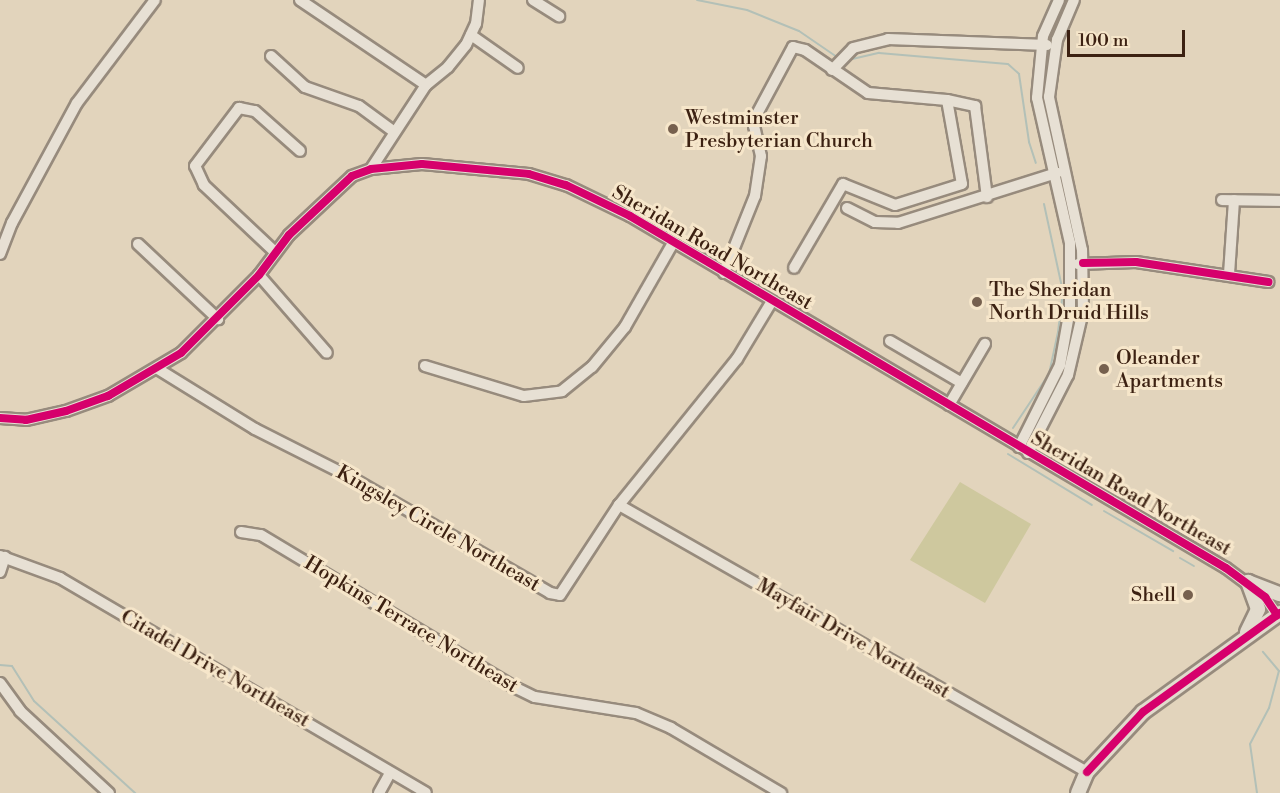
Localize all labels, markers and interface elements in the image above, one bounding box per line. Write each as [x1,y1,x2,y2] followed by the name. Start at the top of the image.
[1070,18,1188,56] scale bar
[1078,29,1129,52] text: 100 m
[685,106,873,153] place label: Westminster Presbyterian Church
[666,122,680,136] marker: Westminster Presbyterian Church
[607,181,817,315] street label: Sheridan Road Northeast
[989,278,1149,325] place label: The Sheridan North Druid Hills
[970,295,984,309] marker: The Sheridan North Druid Hills
[1116,346,1223,393] place label: Oleander Apartments
[1097,362,1111,376] marker: Oleander Apartments
[1026,427,1236,561] street label: Sheridan Road Northeast
[332,461,544,597] street label: Kingsley Circle Northeast
[300,551,522,699] street label: Hopkins Terrace Northeast
[752,574,954,704] street label: Mayfair Drive Northeast
[1131,583,1176,607] place label: Shell
[1181,588,1195,602] marker: Shell
[116,605,314,733] street label: Citadel Drive Northeast

